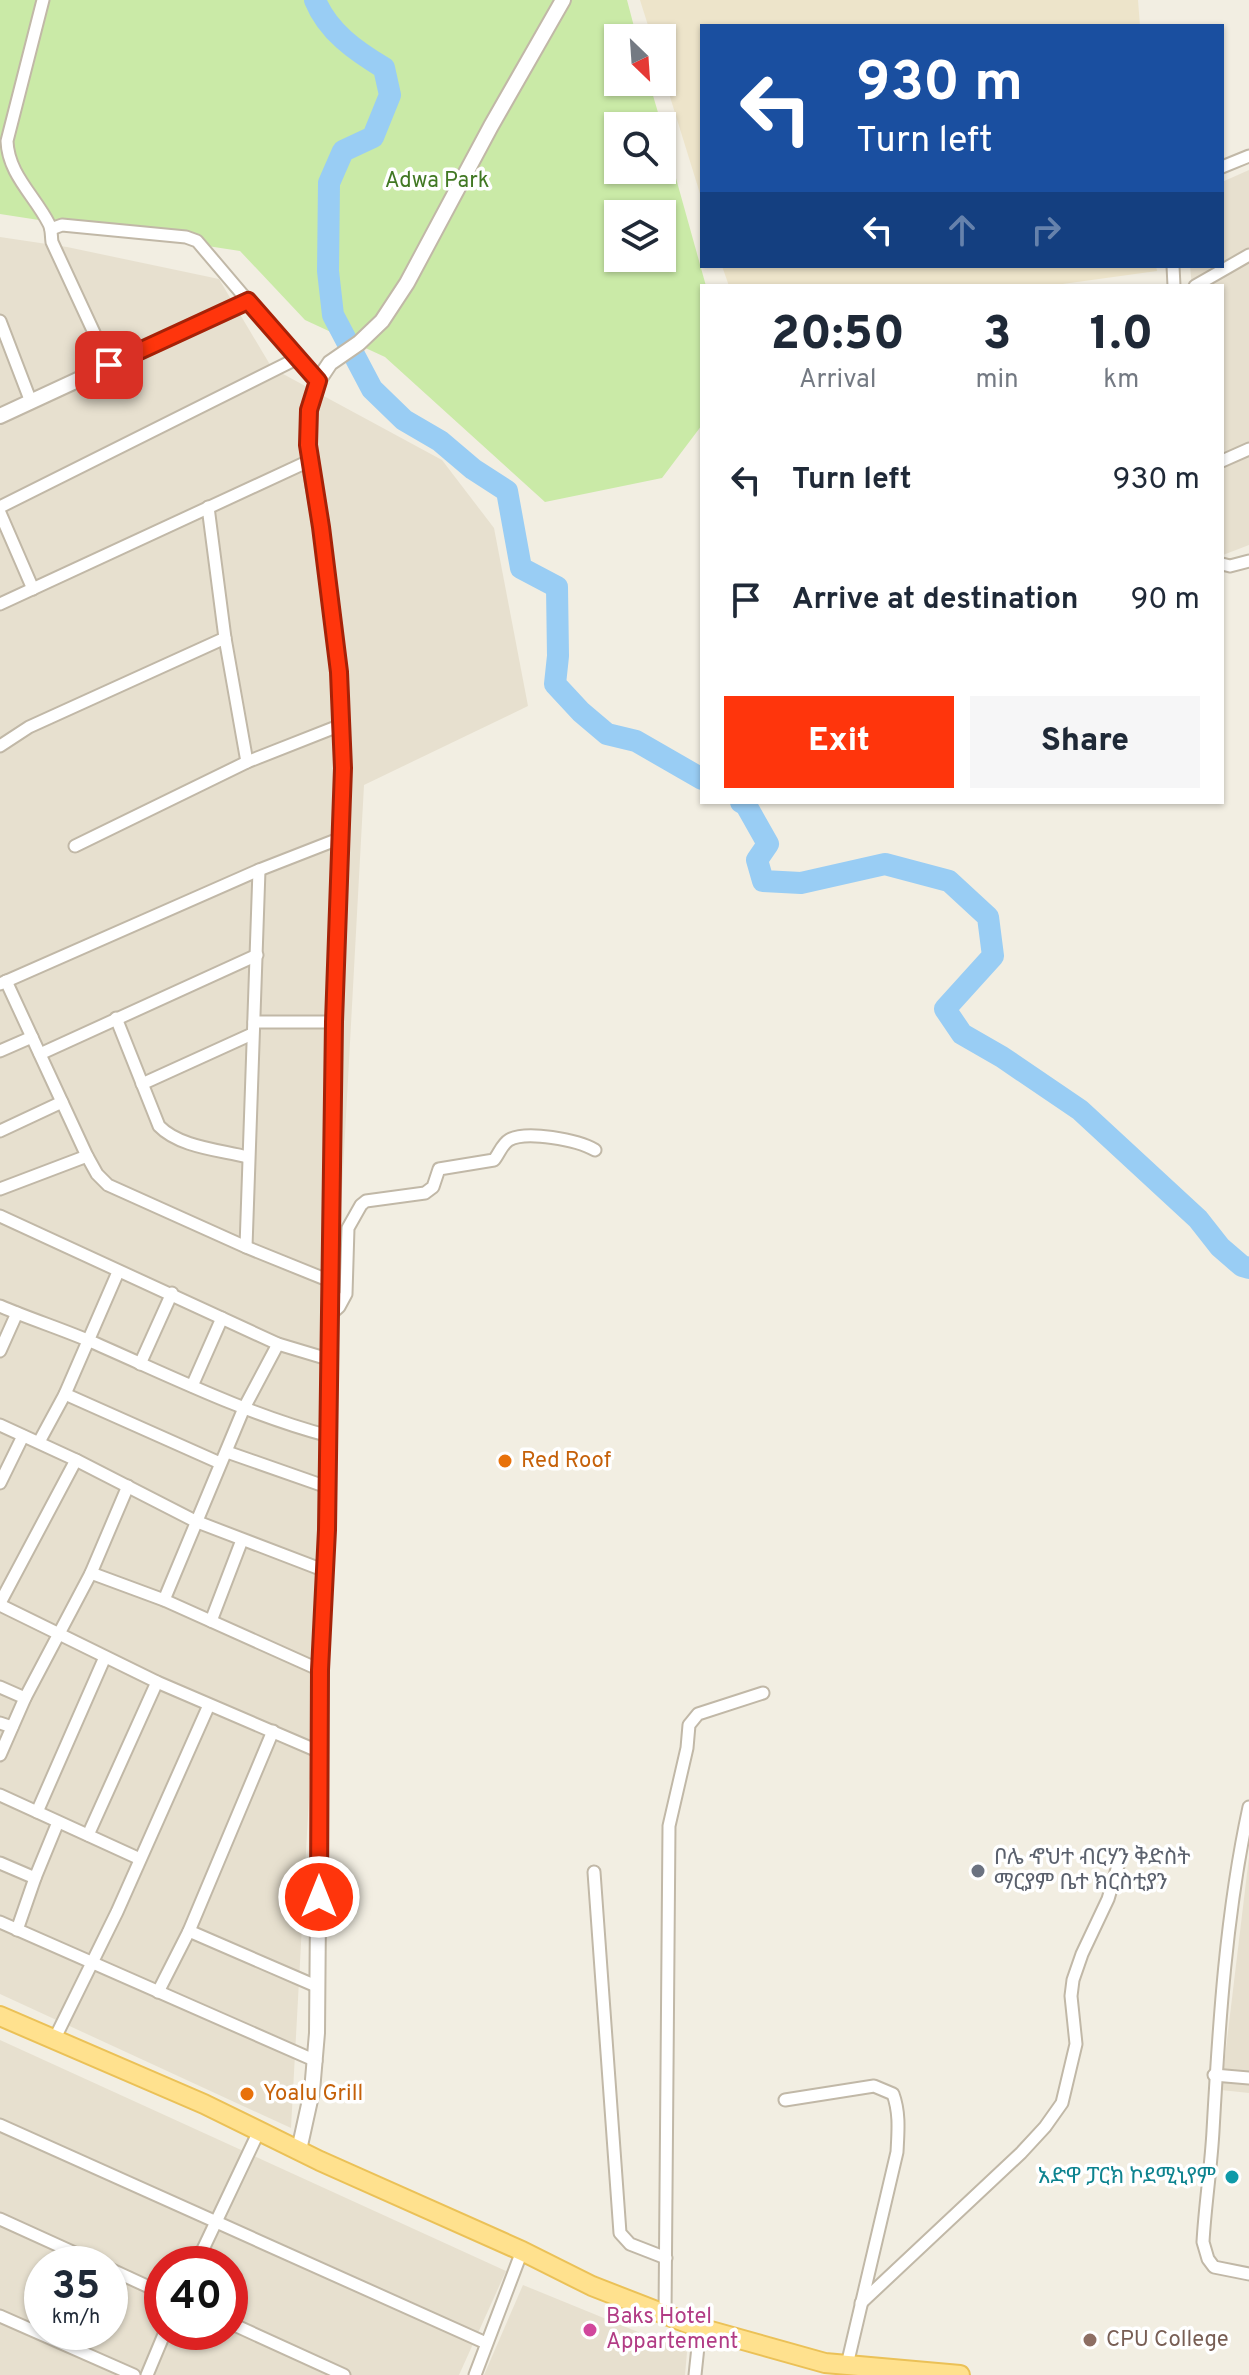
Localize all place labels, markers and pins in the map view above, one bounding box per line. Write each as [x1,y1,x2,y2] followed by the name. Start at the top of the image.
[75,331,143,399] pin
[521,1448,611,1475] place label: Red Roof
[496,1452,514,1470] marker: Red Roof
[994,1845,1191,1897] place label: ቦሌ ኆህተ ብርሃን ቅድስት ማርያም ቤተ ክርስቲያን
[969,1862,987,1880] marker: ቦሌ ኆህተ ብርሃን ቅድስት ማርያም ቤተ ክርስቲያን
[263,2081,363,2108] place label: Yoalu Grill
[238,2085,256,2103] marker: Yoalu Grill
[1038,2164,1216,2191] place label: አድዋ ፓርክ ኮደሚኒየም
[1223,2168,1241,2186] marker: አድዋ ፓርክ ኮደሚኒየም
[606,2304,738,2356] place label: Baks Hotel Appartement
[581,2321,599,2339] marker: Baks Hotel Appartement
[1106,2327,1229,2354] place label: CPU College
[1081,2331,1099,2349] marker: CPU College

